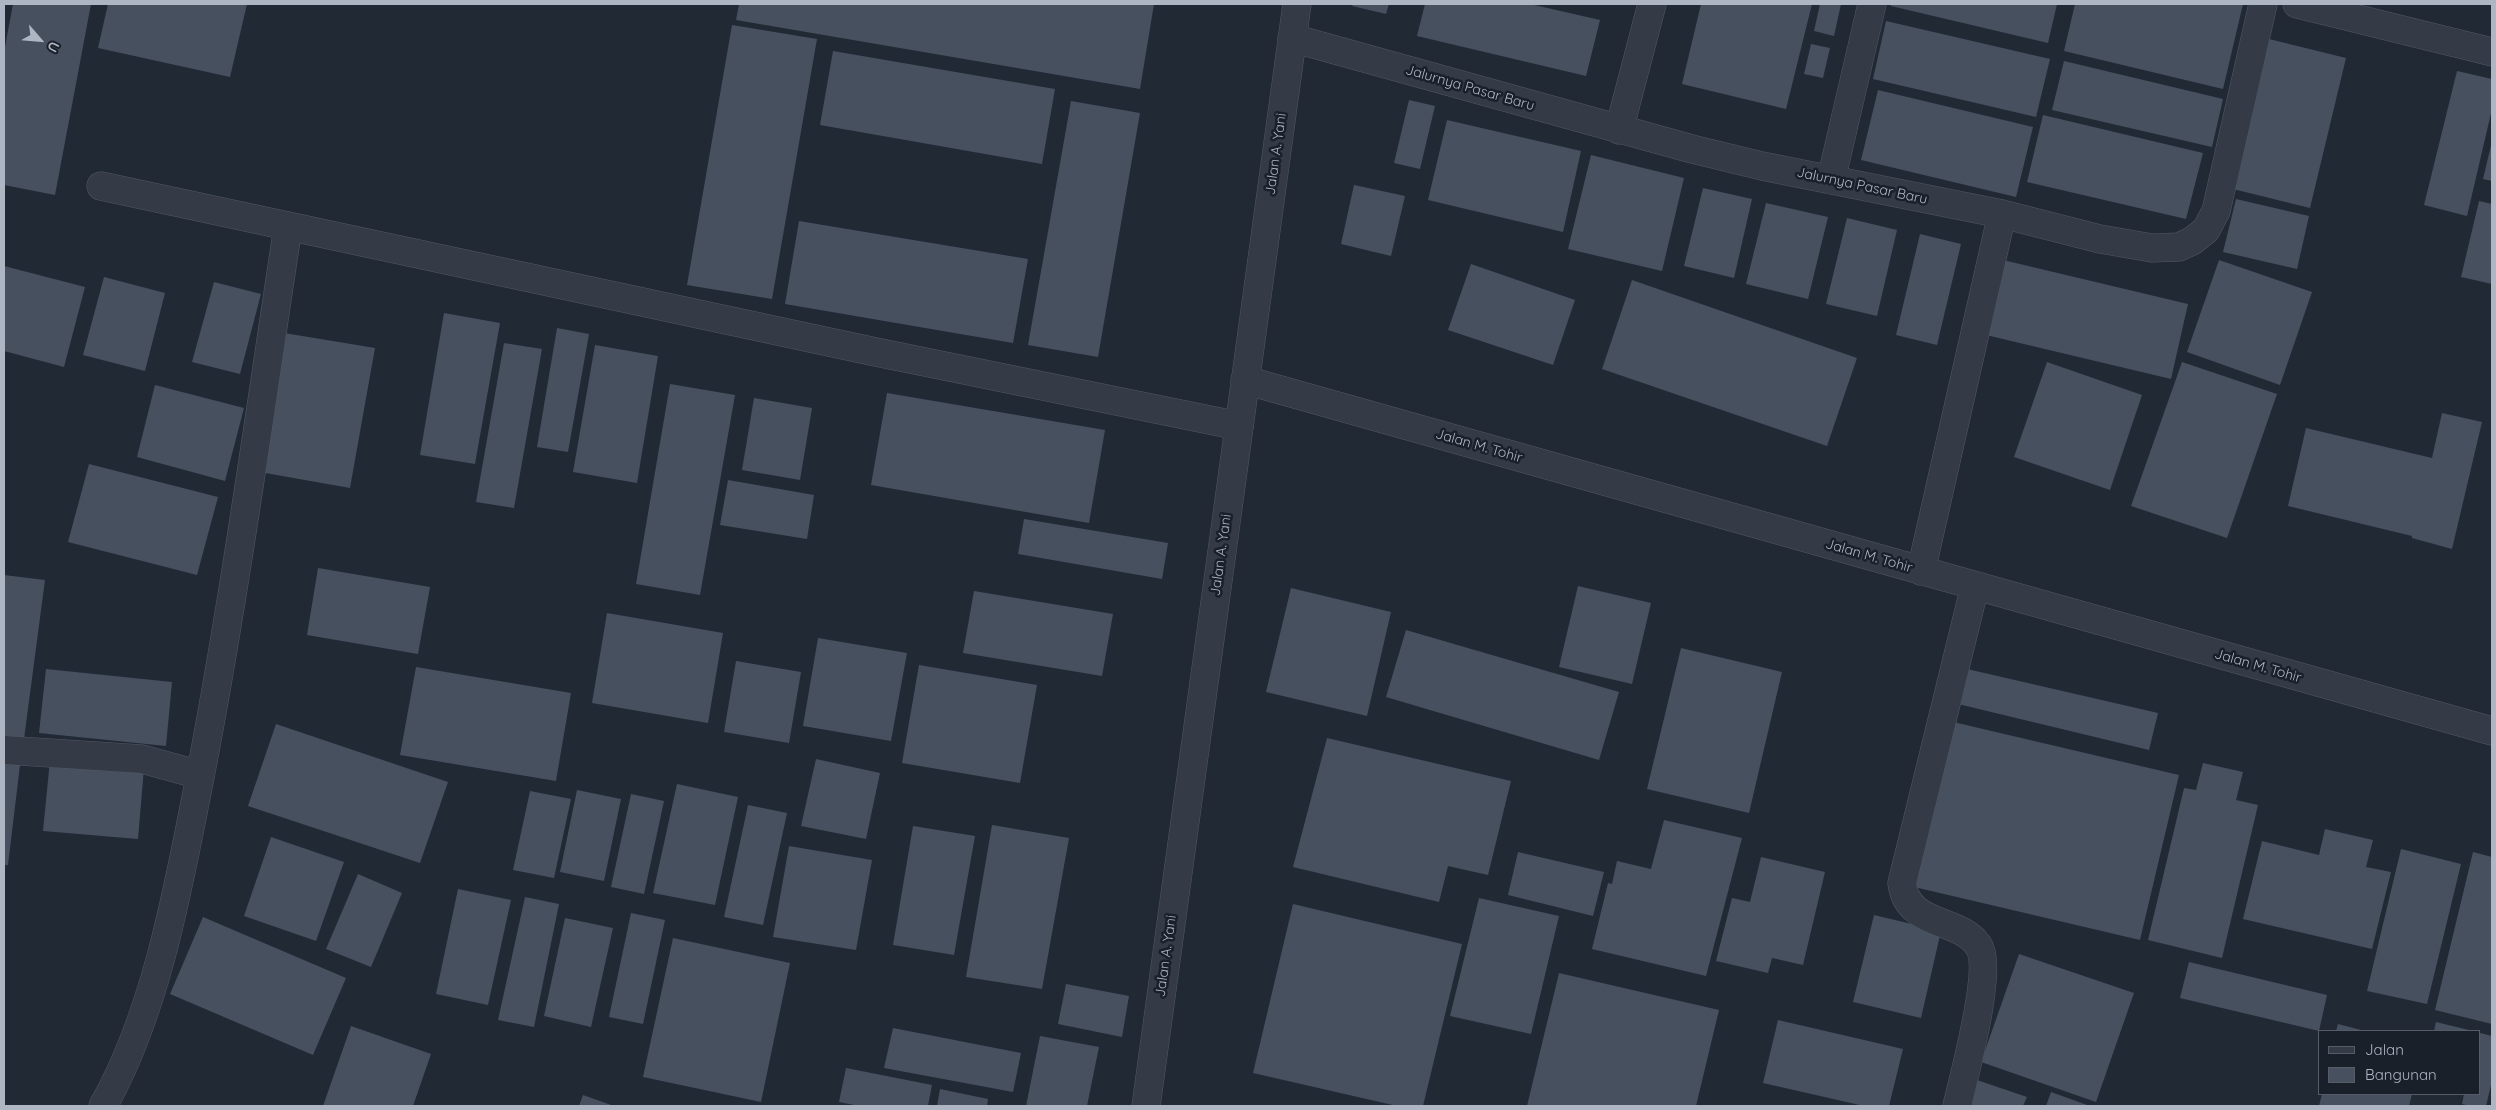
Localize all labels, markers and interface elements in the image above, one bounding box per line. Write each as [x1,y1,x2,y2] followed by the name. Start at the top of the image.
[15,15,65,65] north arrow
[43,38,64,55] text: U
[1404,62,1536,114] street label: Jalurnya Pasar Baru
[1262,112,1290,196] street label: Jalan A. Yani
[1795,164,1929,208] street label: Jalurnya Pasar Baru
[1434,426,1524,466] street label: Jalan M. Tohir
[1207,513,1235,597] street label: Jalan A. Yani
[1824,536,1914,576] street label: Jalan M. Tohir
[2213,646,2303,686] street label: Jalan M. Tohir
[1152,914,1180,998] street label: Jalan A. Yani
[2318,1030,2481,1095] legend
[2365,1040,2404,1059] text: Jalan
[2365,1065,2437,1084] text: Bangunan

